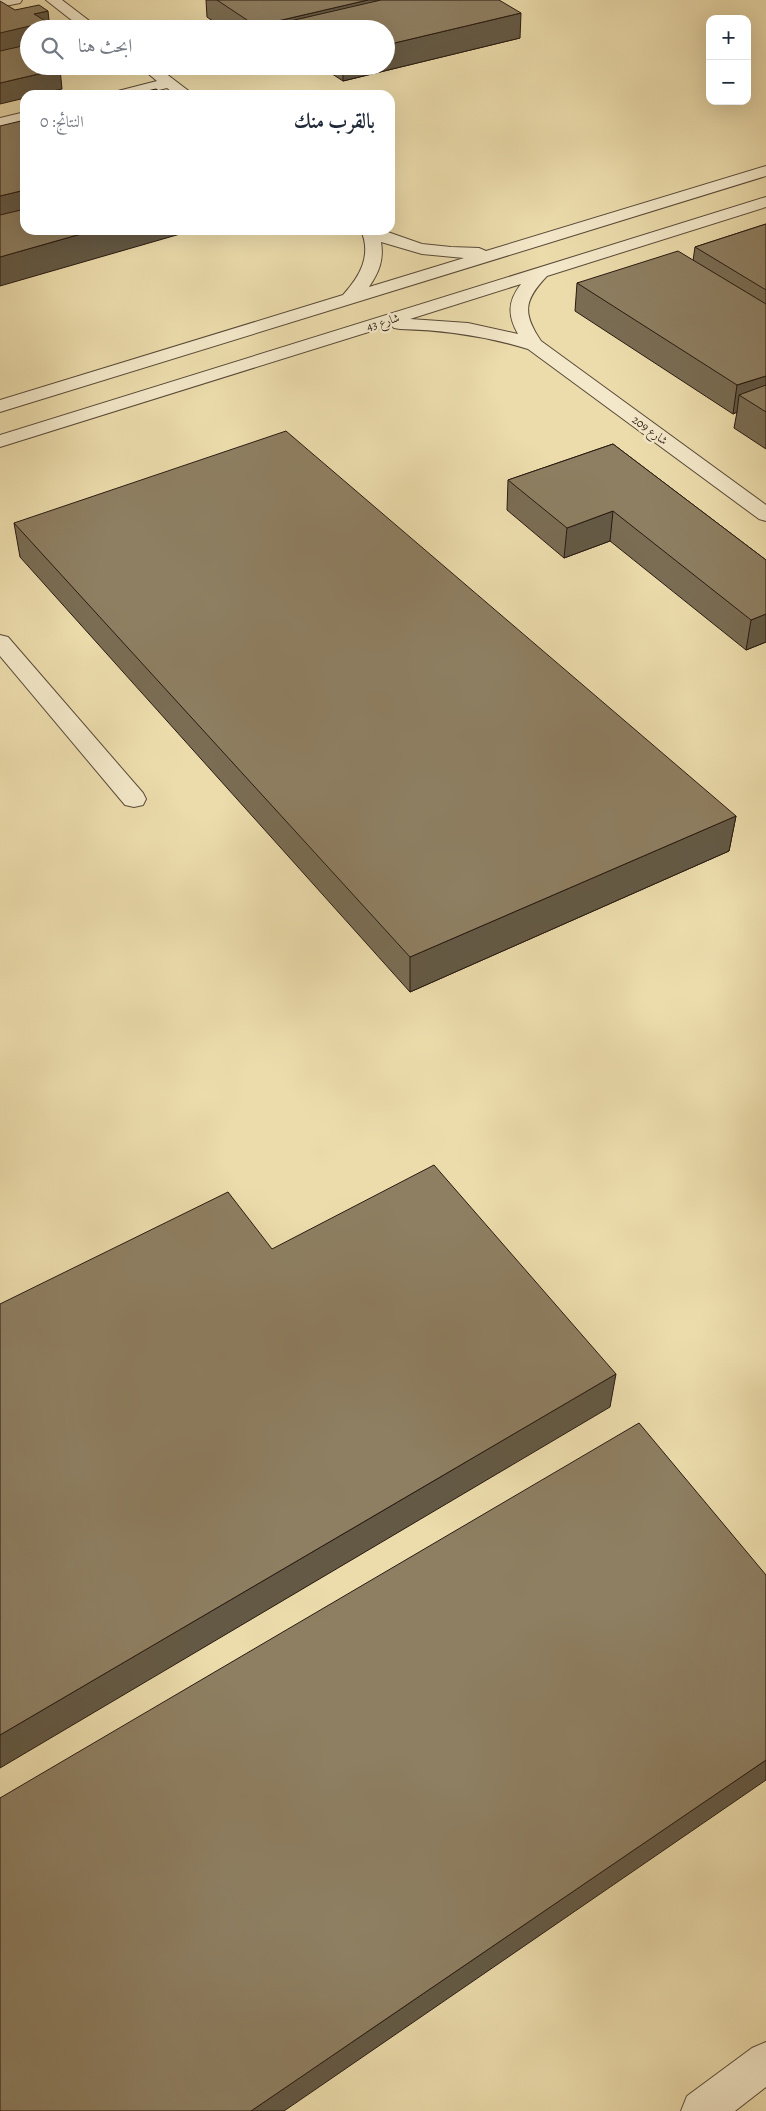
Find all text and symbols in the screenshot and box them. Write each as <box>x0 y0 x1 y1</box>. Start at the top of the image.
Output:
map controls <box>706 15 751 105</box>
button: + <box>706 15 751 60</box>
search box <box>20 20 395 75</box>
text: ابحث هنا <box>78 33 132 59</box>
icon: search <box>38 34 66 62</box>
button: − <box>706 60 751 105</box>
text: بالقرب منك <box>294 107 375 135</box>
text: النتائج: 0 <box>40 111 84 133</box>
street label: شارع 43 <box>365 309 402 337</box>
street label: شارع 209 <box>627 412 671 451</box>

